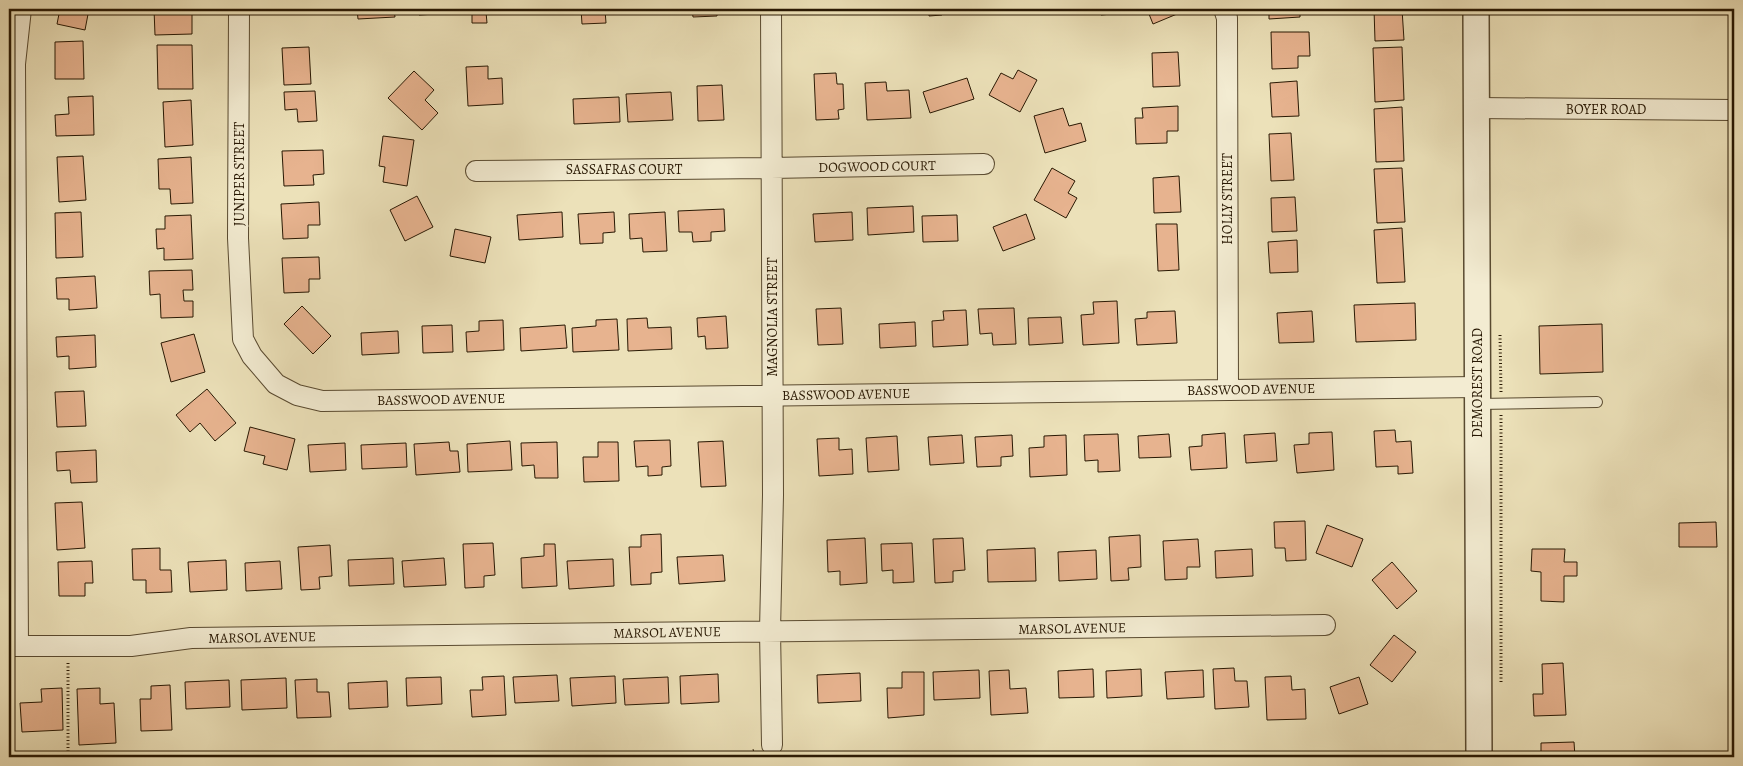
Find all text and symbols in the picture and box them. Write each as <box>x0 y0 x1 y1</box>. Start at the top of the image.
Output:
street label: BOYER ROAD <box>1566 100 1647 119</box>
street label: JUNIPER STREET <box>230 121 249 226</box>
street label: HOLLY STREET <box>1218 153 1237 245</box>
street label: DOGWOOD COURT <box>818 156 936 177</box>
street label: SASSAFRAS COURT <box>566 160 683 179</box>
street label: MAGNOLIA STREET <box>763 257 782 377</box>
street label: DEMOREST ROAD <box>1468 328 1487 438</box>
street label: BASSWOOD AVENUE <box>1187 379 1315 400</box>
street label: BASSWOOD AVENUE <box>782 384 910 405</box>
street label: BASSWOOD AVENUE <box>377 389 505 410</box>
street label: MARSOL AVENUE <box>1018 618 1126 639</box>
street label: MARSOL AVENUE <box>613 622 721 643</box>
street label: MARSOL AVENUE <box>208 627 316 648</box>

